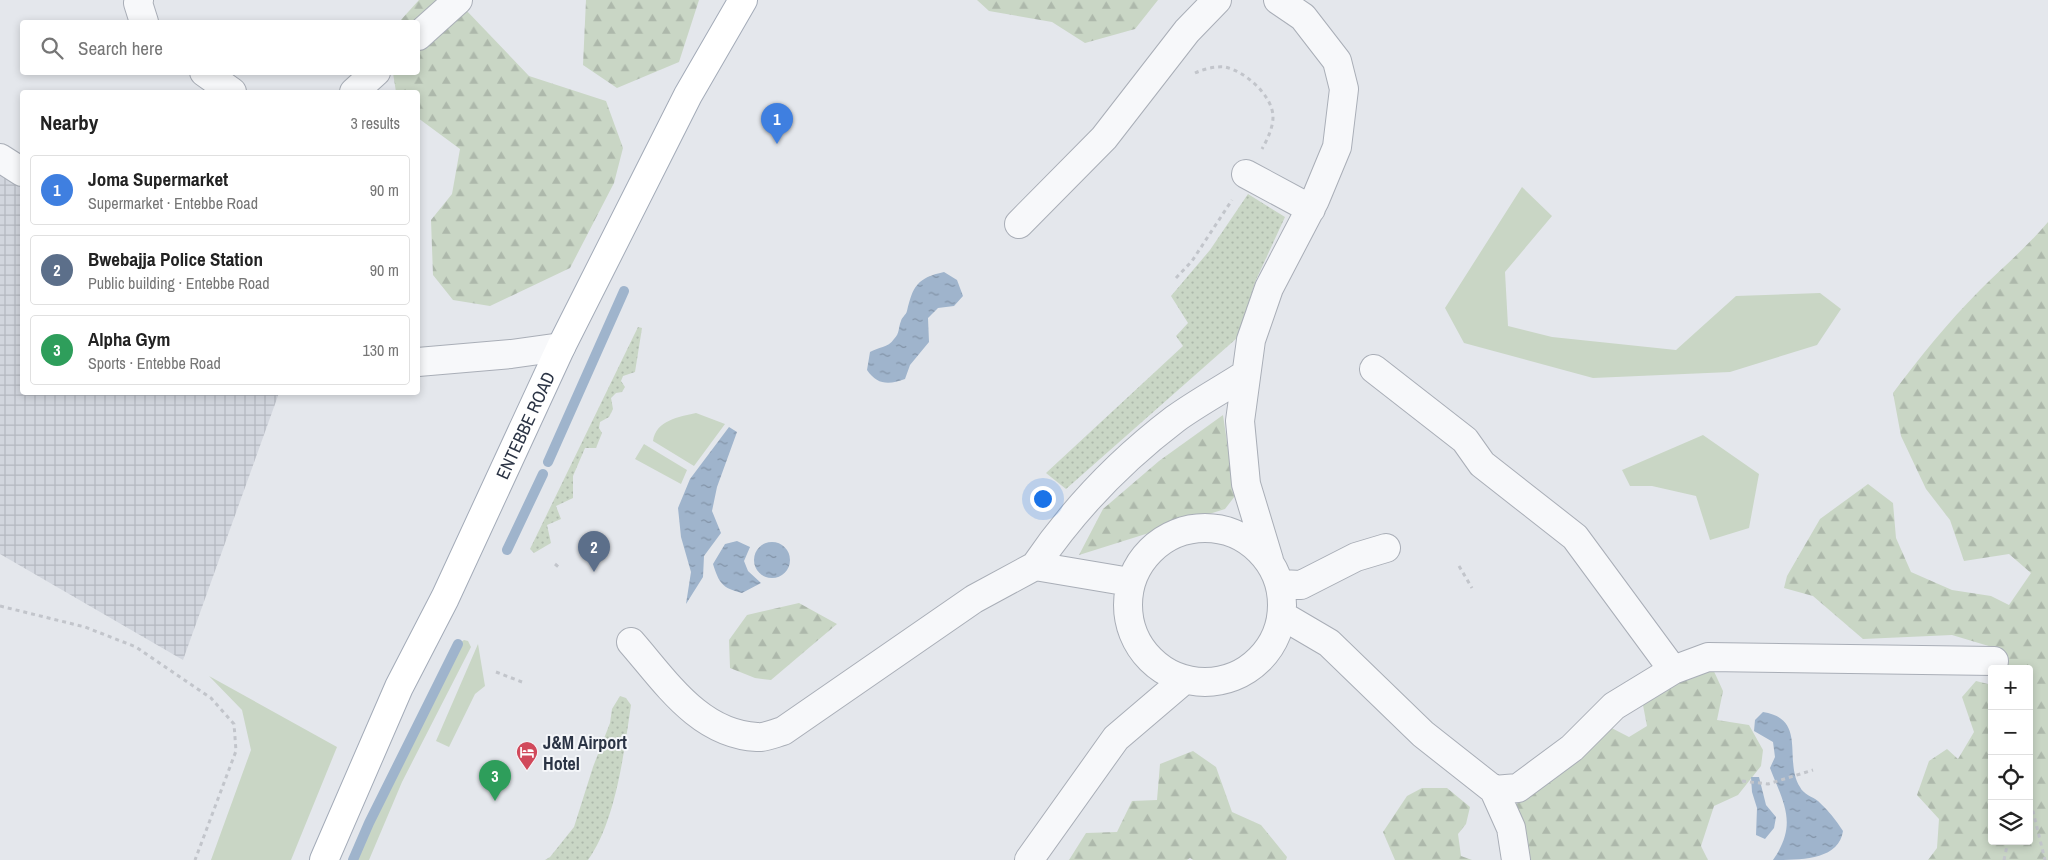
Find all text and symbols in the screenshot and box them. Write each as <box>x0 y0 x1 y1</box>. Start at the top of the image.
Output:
search box <box>20 20 420 75</box>
icon: search <box>38 34 66 62</box>
text: Search here <box>78 35 163 61</box>
pin: 1 <box>761 103 793 144</box>
text: Nearby <box>40 108 98 137</box>
text: 3 results <box>350 112 400 134</box>
text: Joma Supermarket <box>88 166 228 192</box>
text: 1 <box>53 179 61 201</box>
text: 90 m <box>370 179 399 201</box>
text: Supermarket · Entebbe Road <box>88 192 258 214</box>
text: Bwebajja Police Station <box>88 246 263 272</box>
text: 2 <box>53 259 61 281</box>
text: 90 m <box>370 259 399 281</box>
text: Public building · Entebbe Road <box>88 272 270 294</box>
text: Alpha Gym <box>88 326 170 352</box>
text: 3 <box>53 339 61 361</box>
text: 130 m <box>363 339 399 361</box>
text: Sports · Entebbe Road <box>88 352 221 374</box>
street label: ENTEBBE ROAD <box>489 368 560 483</box>
your location <box>1030 486 1056 512</box>
pin: 2 <box>578 531 610 572</box>
map controls <box>1988 665 2033 845</box>
button: + <box>1988 665 2033 710</box>
button: − <box>1988 710 2033 755</box>
place label: J&M Airport Hotel <box>543 730 627 776</box>
hotel icon: J&M Airport Hotel <box>515 740 539 771</box>
button: locate <box>1988 755 2033 800</box>
pin: 3 <box>479 760 511 801</box>
button: layers <box>1988 800 2033 845</box>

